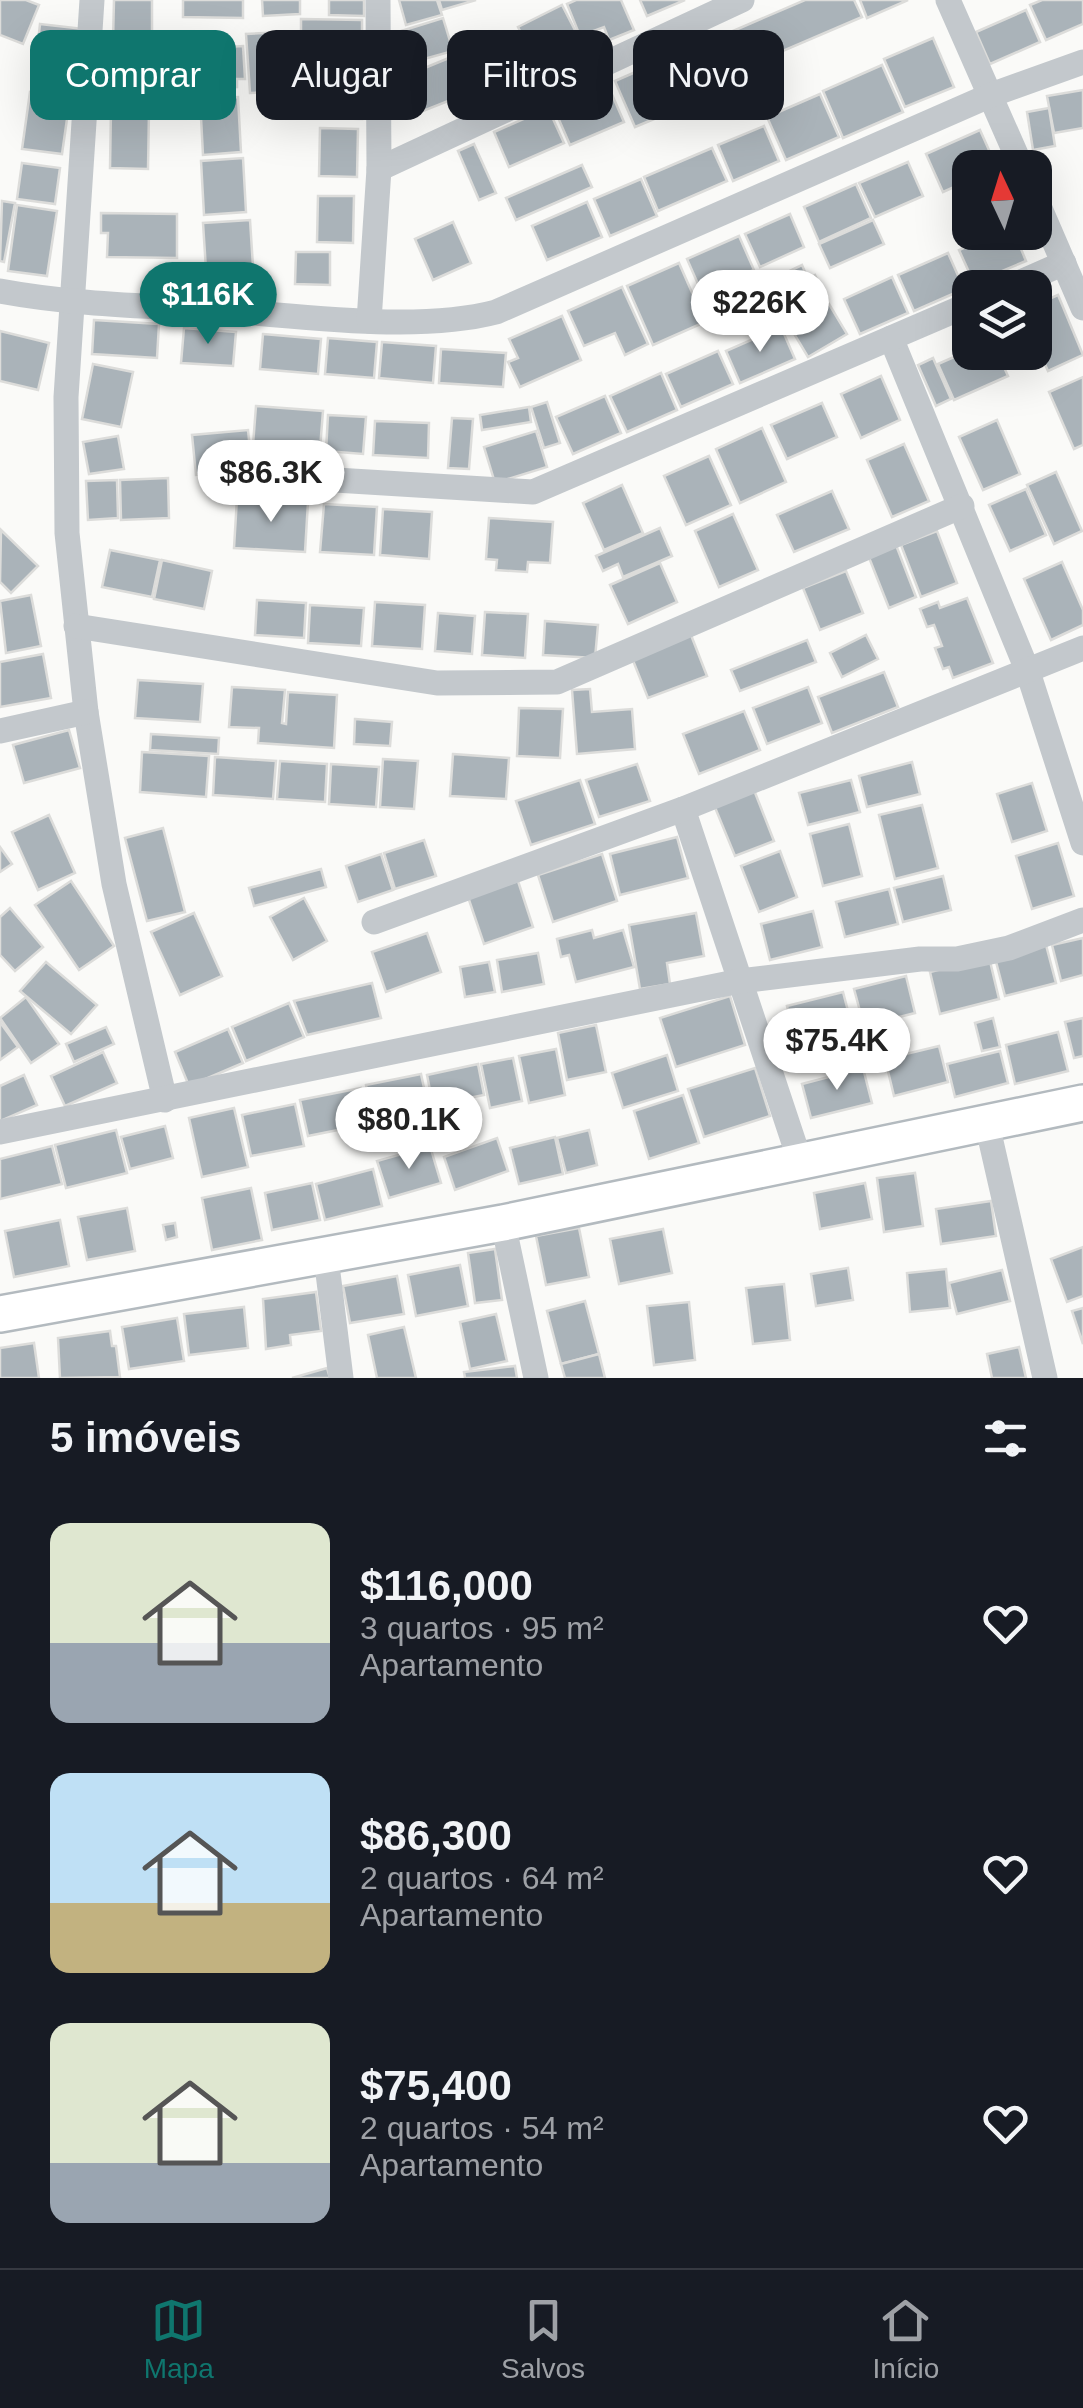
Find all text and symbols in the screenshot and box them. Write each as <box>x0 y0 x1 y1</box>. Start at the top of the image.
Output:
chip: Comprar <box>30 30 236 120</box>
chip: Alugar <box>256 30 427 120</box>
chip: Filtros <box>447 30 613 120</box>
chip: Novo <box>633 30 784 120</box>
north arrow <box>952 150 1052 250</box>
map controls <box>952 150 1052 370</box>
pin: $116K <box>138 262 278 347</box>
pin: $226K <box>690 270 830 355</box>
button: layers <box>952 270 1052 370</box>
text: $116K <box>162 276 254 312</box>
text: $226K <box>713 284 807 320</box>
pin: $86.3K <box>190 440 352 525</box>
text: $86.3K <box>219 454 323 490</box>
pin: $75.4K <box>756 1008 918 1093</box>
text: $75.4K <box>785 1022 889 1058</box>
pin: $80.1K <box>328 1087 490 1172</box>
text: $80.1K <box>357 1101 461 1137</box>
icon: filters <box>978 1411 1033 1466</box>
text: 5 imóveis <box>50 1414 241 1461</box>
text: $116,000 <box>360 1562 533 1609</box>
icon: home <box>130 1563 250 1683</box>
icon: heart <box>978 1596 1033 1651</box>
text: 3 quartos · 95 m² <box>360 1610 604 1646</box>
text: Apartamento <box>360 1647 543 1683</box>
text: $86,300 <box>360 1812 512 1859</box>
icon: home <box>130 1813 250 1933</box>
icon: heart <box>978 1846 1033 1901</box>
text: 2 quartos · 64 m² <box>360 1860 604 1896</box>
text: Apartamento <box>360 1897 543 1933</box>
text: $75,400 <box>360 2062 512 2109</box>
icon: home <box>130 2063 250 2183</box>
icon: heart <box>978 2096 1033 2151</box>
text: 2 quartos · 54 m² <box>360 2110 604 2146</box>
text: Apartamento <box>360 2147 543 2183</box>
tab: Mapa <box>144 2293 214 2385</box>
tab: Salvos <box>501 2293 585 2385</box>
tab: Início <box>872 2293 939 2385</box>

